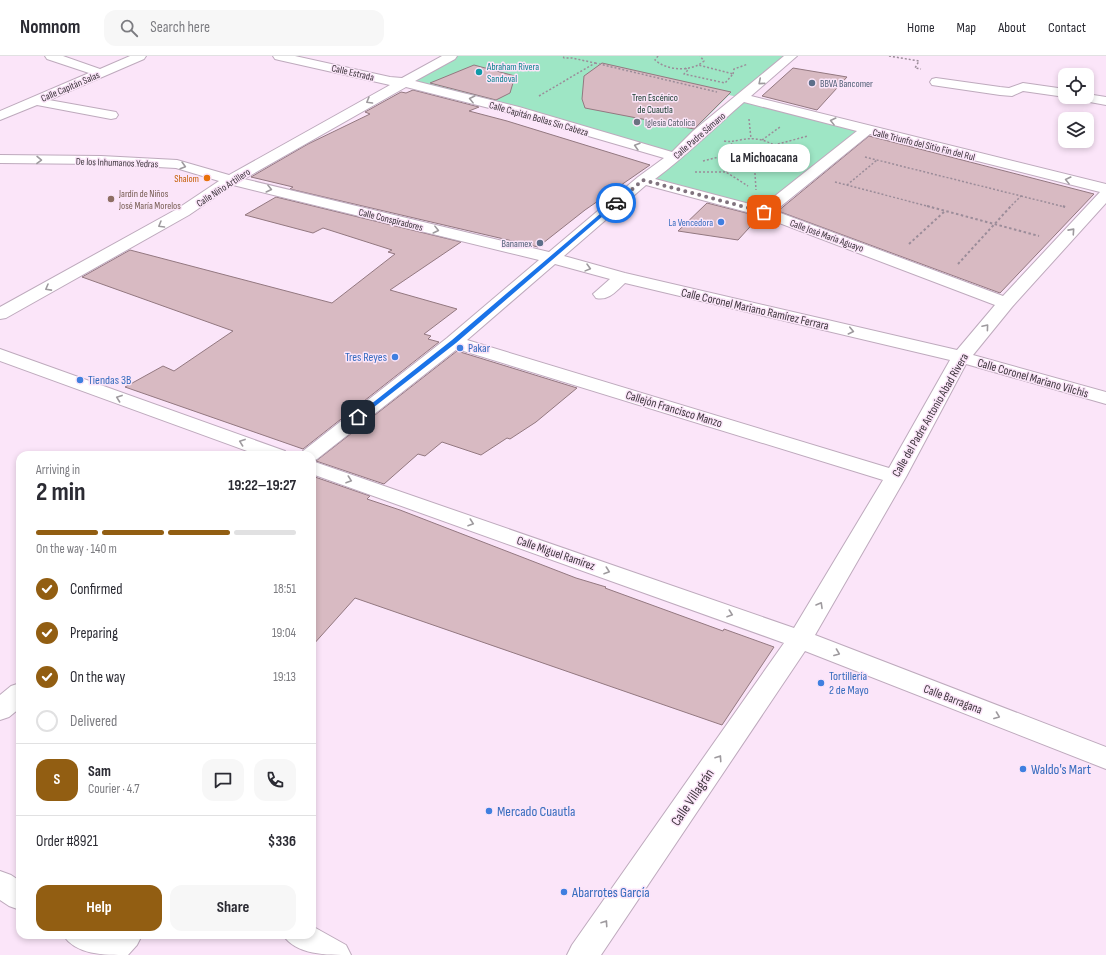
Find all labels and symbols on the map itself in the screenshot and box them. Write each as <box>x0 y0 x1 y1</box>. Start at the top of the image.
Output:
place label: Abraham Rivera Sandoval <box>486 61 539 85</box>
street label: Calle Estrada <box>330 62 375 84</box>
marker: Abraham Rivera Sandoval <box>474 67 484 77</box>
street label: Calle Capitán Salas <box>39 69 102 105</box>
one-way arrow <box>758 77 766 84</box>
marker: BBVA Bancomer <box>807 78 817 88</box>
place label: BBVA Bancomer <box>820 78 873 90</box>
park label: Tren Escénico de Cuautla <box>632 92 678 116</box>
one-way arrow <box>469 96 475 104</box>
one-way arrow <box>366 97 373 104</box>
street label: Calle Capitán Bollas Sin Cabeza <box>488 99 590 139</box>
street label: Calle Padre Sámano <box>671 110 728 162</box>
marker: Iglesia Catolica <box>632 117 642 127</box>
place label: Iglesia Catolica <box>645 117 695 129</box>
one-way arrow <box>830 118 837 126</box>
street label: Calle Triunfo del Sitio Fin del Rul <box>871 126 976 164</box>
one-way arrow <box>634 142 641 151</box>
callout: La Michoacana <box>718 144 810 172</box>
one-way arrow <box>36 156 42 164</box>
street label: De los Inhumanos Yedras <box>76 156 159 170</box>
one-way arrow <box>179 161 186 170</box>
street label: Calle Niño Artillero <box>194 166 253 210</box>
place label: Shalom <box>174 173 199 185</box>
marker: Shalom <box>202 173 212 183</box>
one-way arrow <box>1065 176 1072 185</box>
courier <box>596 183 636 223</box>
one-way arrow <box>266 185 272 193</box>
place label: Jardín de Niños José María Morelos <box>118 188 181 212</box>
marker: Jardín de Niños José María Morelos <box>106 194 116 204</box>
pin <box>747 195 781 229</box>
street label: Calle Conspiradores <box>357 206 425 234</box>
place label: La Vencedora <box>669 217 713 229</box>
marker: La Vencedora <box>716 217 726 227</box>
street label: Calle José María Aguayo <box>788 217 865 255</box>
one-way arrow <box>158 220 165 227</box>
one-way arrow <box>433 225 439 233</box>
one-way arrow <box>1068 228 1075 236</box>
place label: Banamex <box>501 238 532 250</box>
marker: Banamex <box>535 238 545 248</box>
one-way arrow <box>585 263 592 272</box>
one-way arrow <box>44 283 52 291</box>
street label: Calle Coronel Mariano Ramírez Ferrara <box>680 285 831 334</box>
one-way arrow <box>981 325 988 332</box>
one-way arrow <box>848 327 854 335</box>
place label: Pakar <box>468 341 491 356</box>
marker: Pakar <box>455 343 465 353</box>
place label: Tres Reyes <box>345 350 387 365</box>
street label: Calle del Padre Antonio Abad Rivera <box>889 351 972 480</box>
marker: Tres Reyes <box>390 352 400 362</box>
street label: Calle Coronel Mariano Vilchis <box>976 355 1090 402</box>
place label: Tiendas 3B <box>88 373 131 388</box>
marker: Tiendas 3B <box>75 375 85 385</box>
street label: Callejón Francisco Manzo <box>624 388 724 431</box>
one-way arrow <box>116 394 123 402</box>
pin <box>341 400 375 434</box>
one-way arrow <box>238 438 245 446</box>
one-way arrow <box>345 475 352 484</box>
one-way arrow <box>468 519 475 527</box>
street label: Calle Miguel Ramírez <box>515 533 598 574</box>
one-way arrow <box>604 566 611 575</box>
one-way arrow <box>815 602 822 609</box>
one-way arrow <box>726 610 733 618</box>
one-way arrow <box>833 649 840 657</box>
place label: Tortillería 2 de Mayo <box>829 669 869 698</box>
marker: Tortillería 2 de Mayo <box>816 678 826 688</box>
street label: Calle Barragana <box>921 681 985 718</box>
one-way arrow <box>993 711 1000 719</box>
one-way arrow <box>714 755 722 762</box>
place label: Waldo's Mart <box>1031 761 1091 778</box>
marker: Waldo's Mart <box>1018 764 1028 774</box>
street label: Calle Villagrán <box>667 765 718 829</box>
place label: Mercado Cuautla <box>497 803 576 820</box>
marker: Mercado Cuautla <box>484 806 494 816</box>
place label: Abarrotes García <box>571 884 650 901</box>
marker: Abarrotes García <box>559 887 569 897</box>
one-way arrow <box>600 920 608 927</box>

